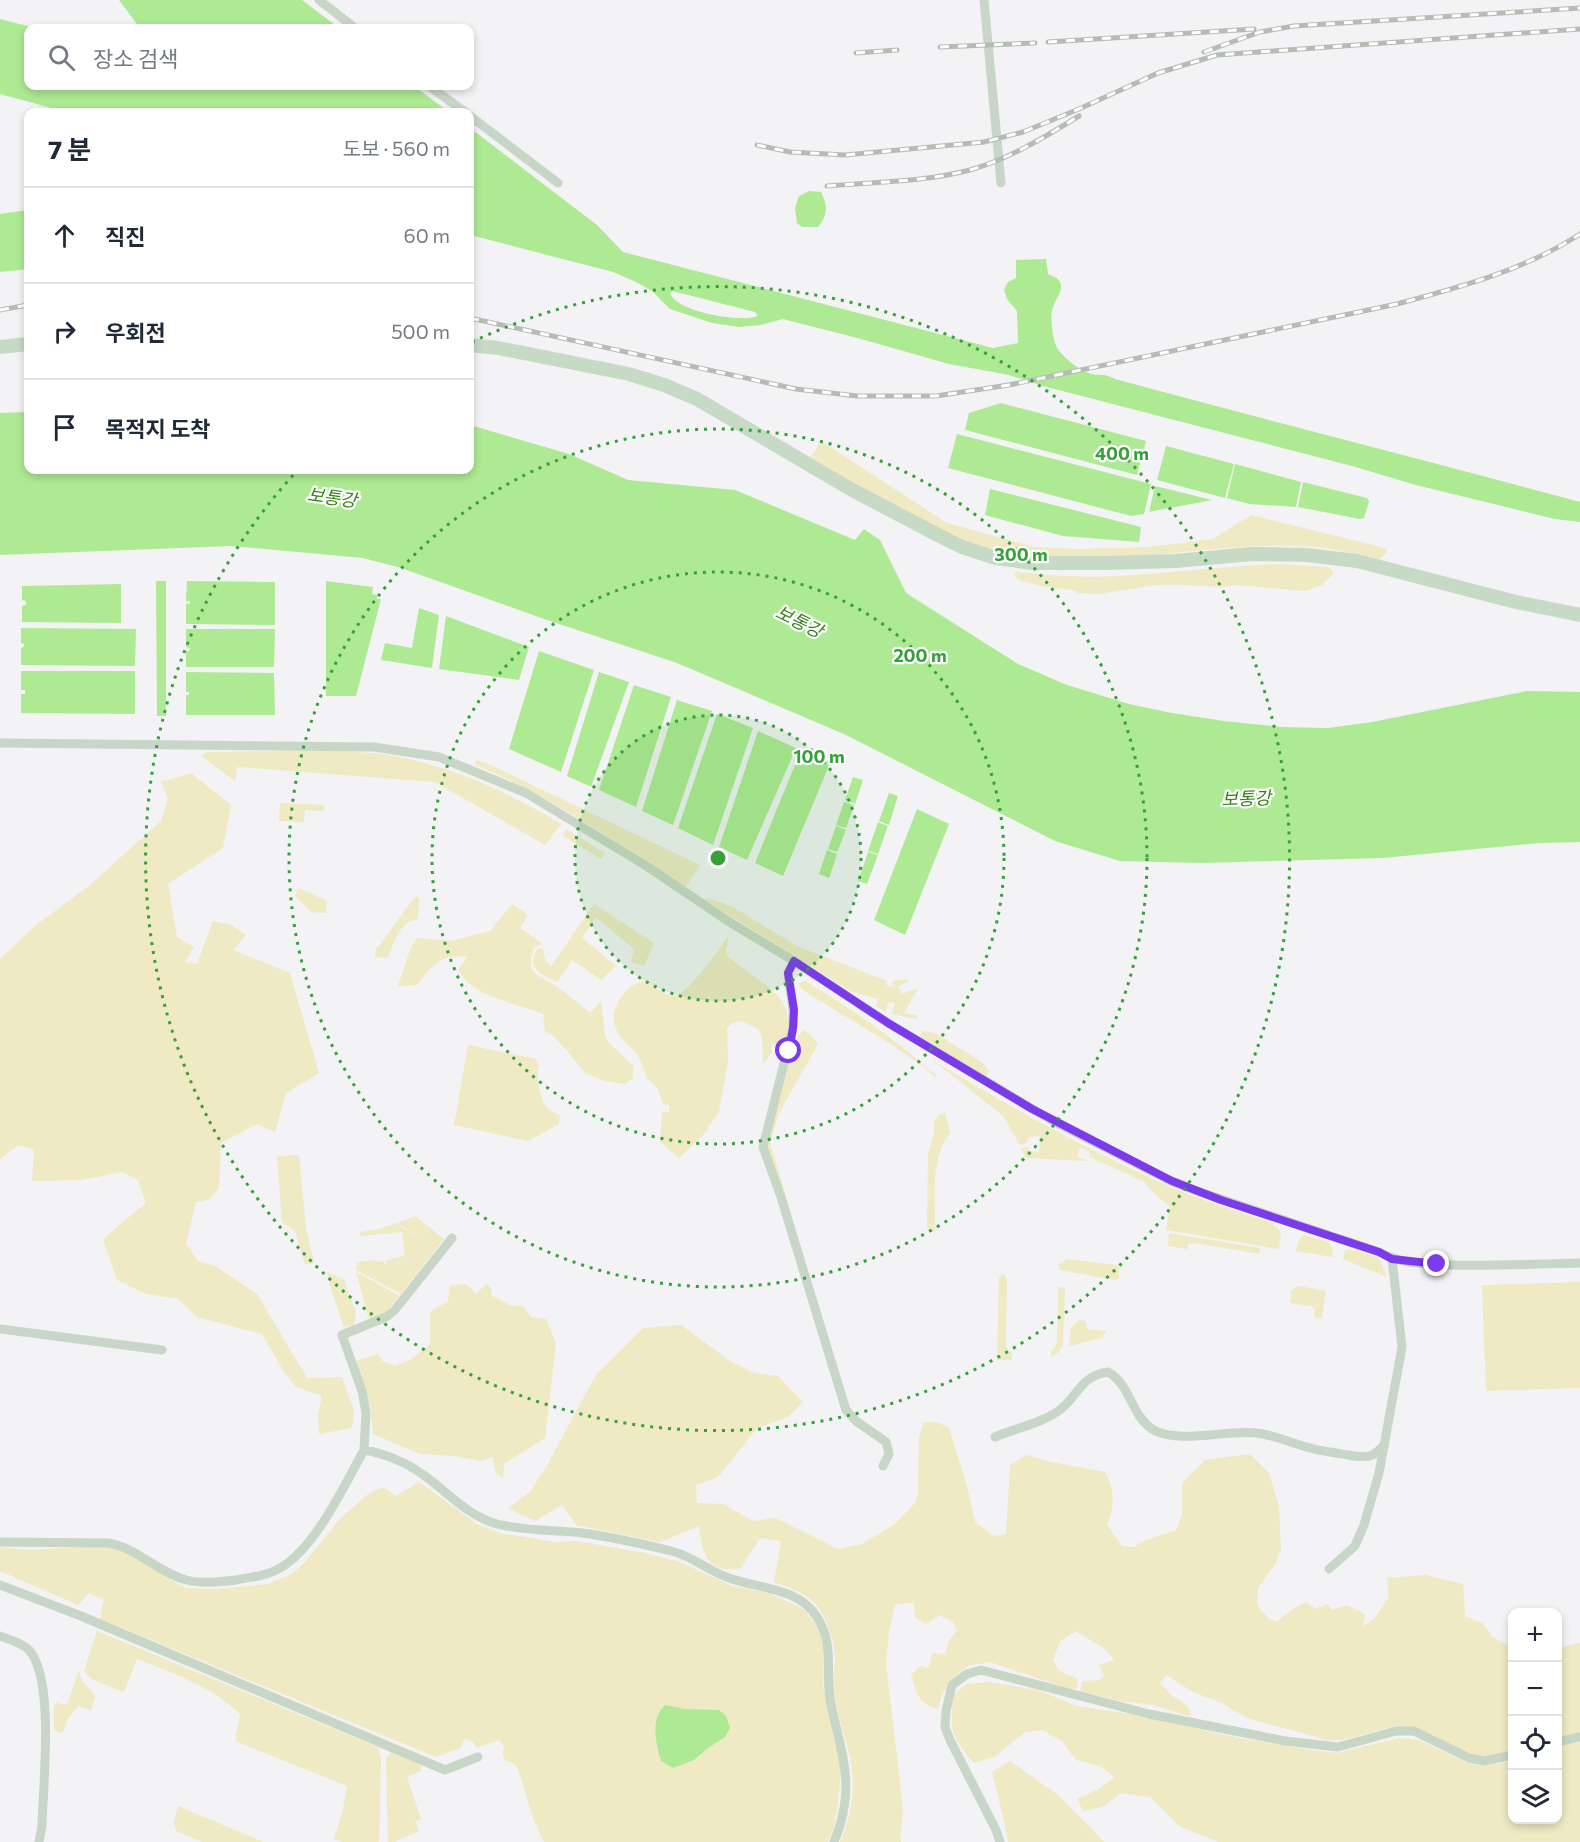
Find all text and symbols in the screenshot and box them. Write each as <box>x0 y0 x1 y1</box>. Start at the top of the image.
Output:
search box <box>24 24 474 90</box>
icon: search <box>45 41 78 74</box>
text: 장소 검색 <box>93 45 178 72</box>
text: 7 분 <box>48 133 91 164</box>
text: 도보 · 560 m <box>343 136 450 160</box>
icon: ahead <box>48 219 81 252</box>
text: 직진 <box>105 223 145 250</box>
text: 60 m <box>404 223 450 247</box>
icon: right <box>48 315 81 348</box>
text: 우회전 <box>105 319 166 346</box>
text: 500 m <box>391 319 450 343</box>
icon: arrive <box>48 411 81 444</box>
text: 목적지 도착 <box>105 415 210 442</box>
text: 400 m <box>1095 442 1149 464</box>
water label: 보통강 <box>306 483 361 512</box>
text: 300 m <box>994 543 1048 565</box>
water label: 보통강 <box>772 600 829 643</box>
text: 200 m <box>893 644 947 666</box>
text: 100 m <box>793 745 845 767</box>
water label: 보통강 <box>1221 786 1274 810</box>
centre of rings <box>708 848 728 868</box>
route start <box>775 1037 801 1063</box>
route end <box>1423 1250 1449 1276</box>
map controls <box>1508 1608 1562 1824</box>
button: + <box>1508 1608 1562 1662</box>
button: − <box>1508 1662 1562 1716</box>
button: locate <box>1508 1716 1562 1770</box>
button: layers <box>1508 1770 1562 1824</box>

